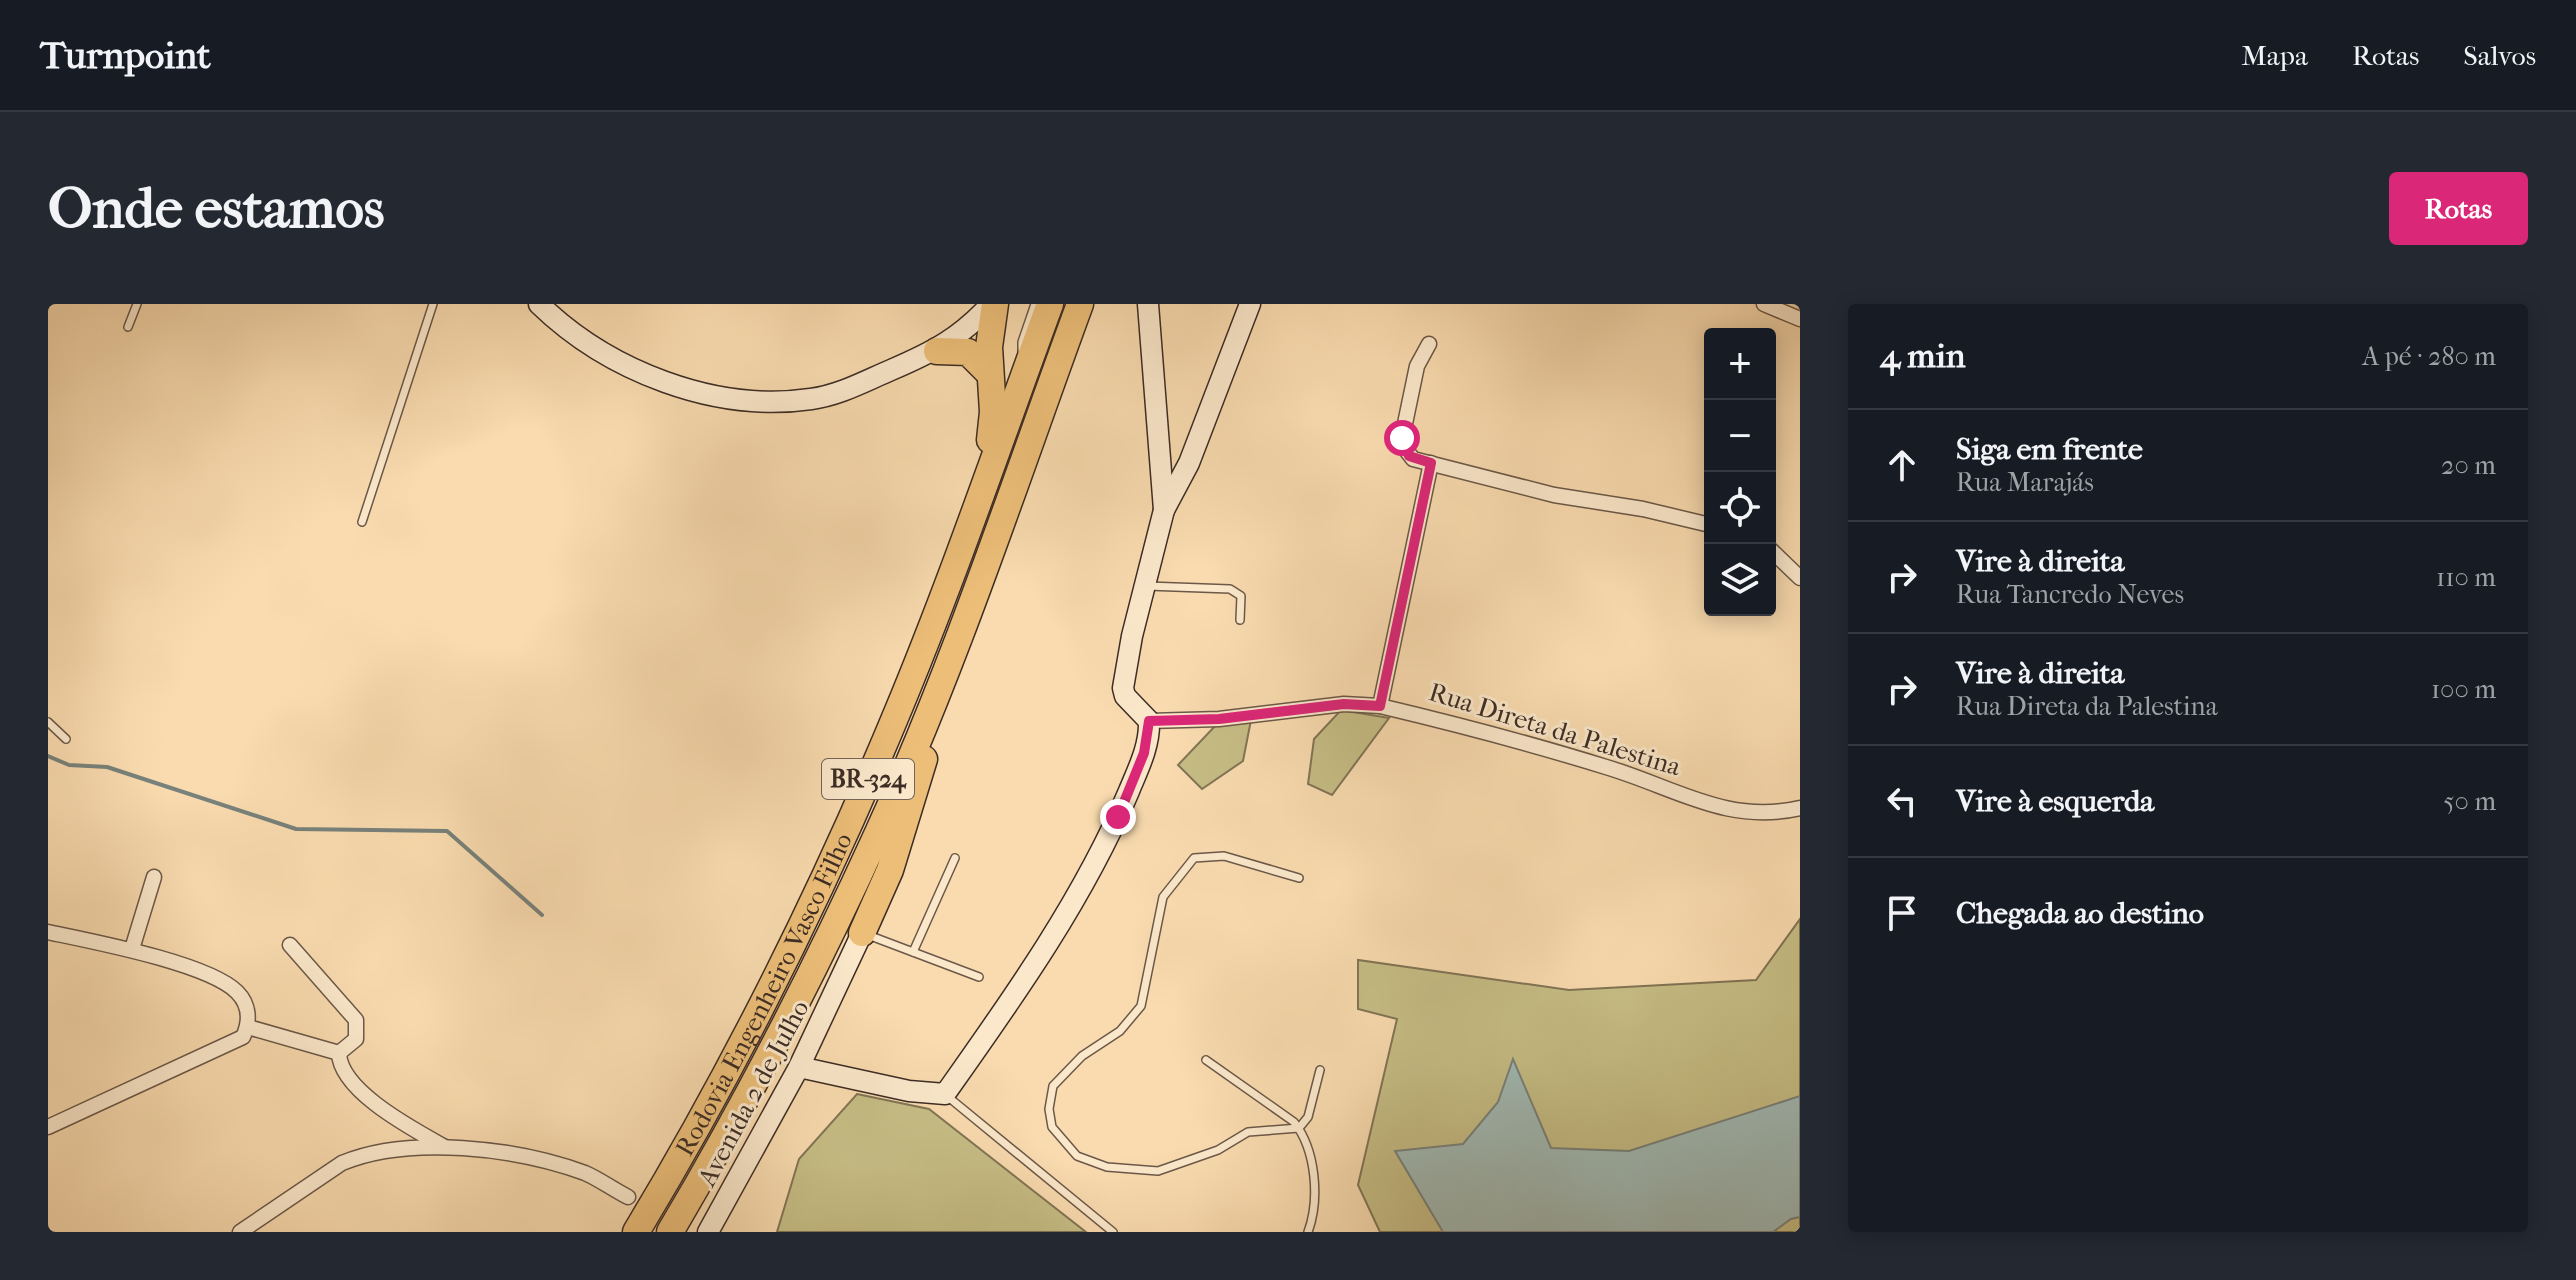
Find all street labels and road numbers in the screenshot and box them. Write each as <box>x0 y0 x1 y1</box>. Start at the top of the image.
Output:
street label: Rua Direta da Palestina <box>1425 676 1685 783</box>
road number: BR-324 <box>822 759 914 799</box>
street label: Rodovia Engenheiro Vasco Filho <box>669 828 859 1161</box>
street label: Avenida 2 de Julho <box>691 995 816 1193</box>

